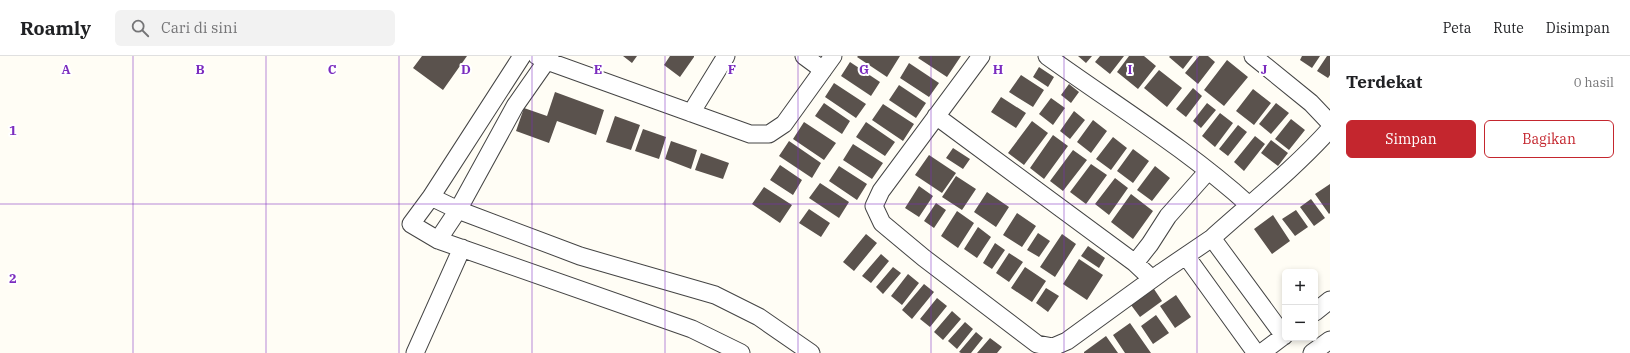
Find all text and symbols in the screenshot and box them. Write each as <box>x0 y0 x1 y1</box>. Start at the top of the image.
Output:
search box <box>115 10 395 46</box>
text: Roamly <box>20 16 91 40</box>
icon: search <box>129 17 151 39</box>
text: Cari di sini <box>161 18 237 37</box>
text: Peta <box>1443 19 1471 37</box>
text: Rute <box>1493 19 1524 37</box>
text: Disimpan <box>1546 19 1610 37</box>
text: A <box>61 61 71 78</box>
text: B <box>195 61 205 78</box>
text: C <box>328 61 337 78</box>
text: D <box>461 61 471 78</box>
text: E <box>594 61 602 78</box>
text: F <box>728 61 736 78</box>
text: G <box>859 61 869 78</box>
text: H <box>993 61 1004 78</box>
text: I <box>1128 61 1133 78</box>
text: J <box>1261 61 1268 78</box>
text: Terdekat <box>1346 71 1422 93</box>
text: 0 hasil <box>1574 74 1614 91</box>
button: Simpan <box>1346 120 1476 158</box>
button: Bagikan <box>1484 120 1614 158</box>
text: 1 <box>9 122 17 139</box>
map controls <box>1282 269 1318 341</box>
button: + <box>1282 269 1318 305</box>
text: 2 <box>9 270 17 287</box>
button: − <box>1282 305 1318 341</box>

